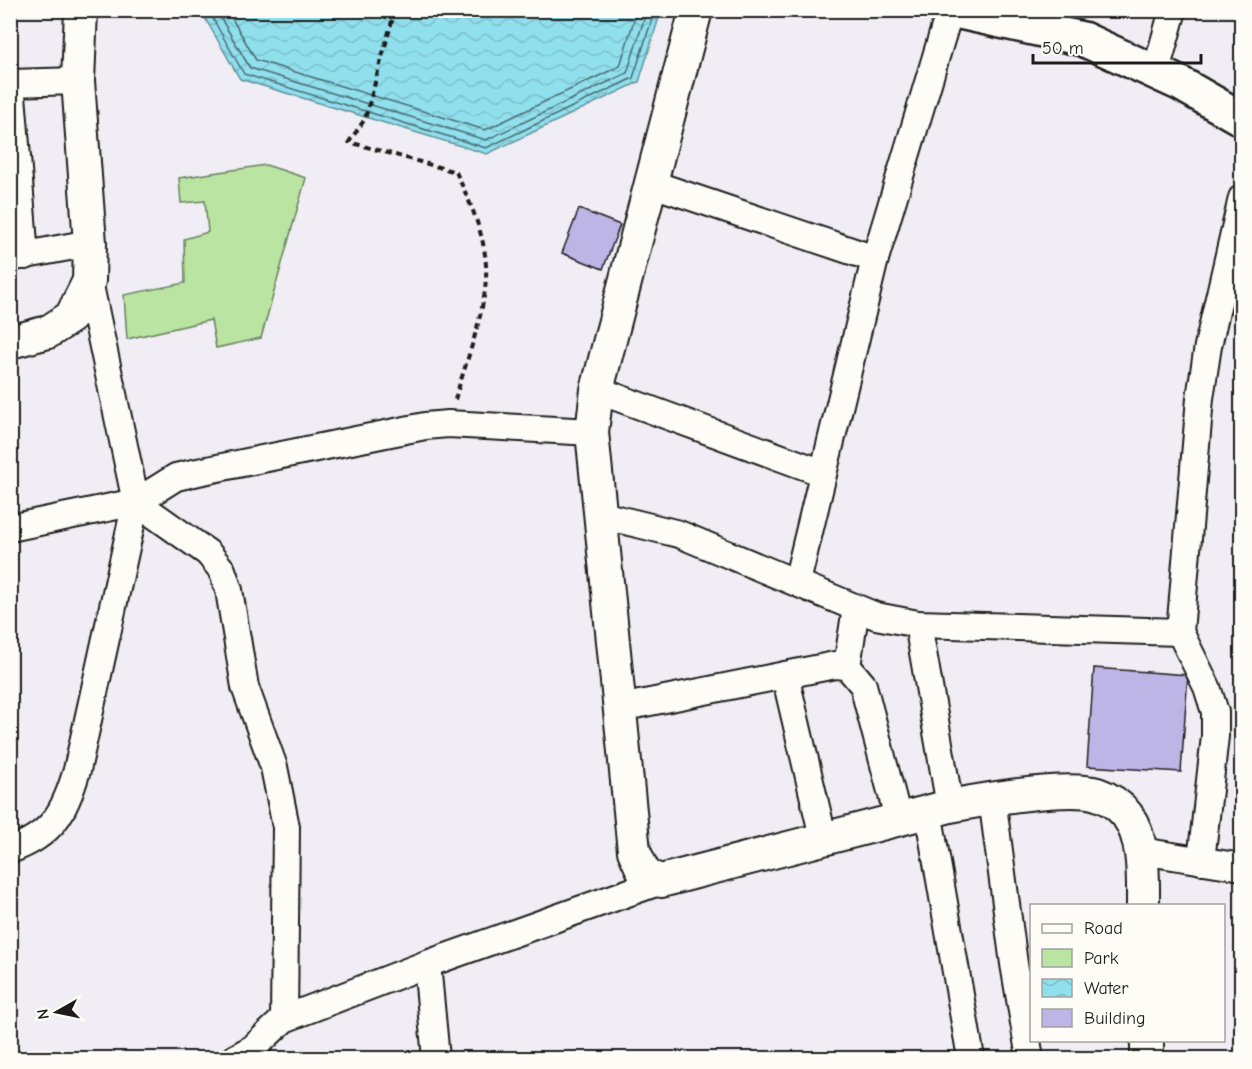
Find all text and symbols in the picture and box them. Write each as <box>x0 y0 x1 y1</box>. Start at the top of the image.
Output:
scale bar <box>1033 27 1201 65</box>
text: 50 m <box>1042 38 1084 59</box>
legend <box>1030 904 1225 1042</box>
text: Road <box>1084 918 1123 939</box>
text: Park <box>1084 948 1119 969</box>
text: Water <box>1084 978 1129 999</box>
north arrow <box>27 982 87 1042</box>
text: N <box>33 1008 53 1021</box>
text: Building <box>1084 1008 1146 1029</box>

